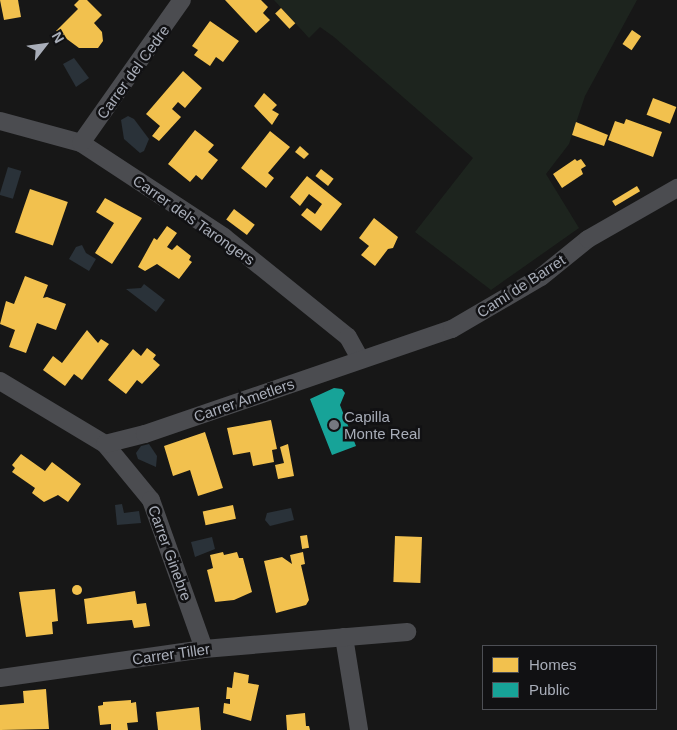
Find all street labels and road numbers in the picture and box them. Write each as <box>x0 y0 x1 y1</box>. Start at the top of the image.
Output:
street label: Carrer del Cedre <box>93 22 173 122</box>
street label: Carrer dels Tarongers <box>129 171 259 269</box>
street label: Camí de Barret <box>473 251 569 321</box>
street label: Carrer Ametlers <box>191 374 297 426</box>
street label: Carrer Ginebre <box>144 503 196 603</box>
street label: Carrer Tiller <box>131 640 211 668</box>

